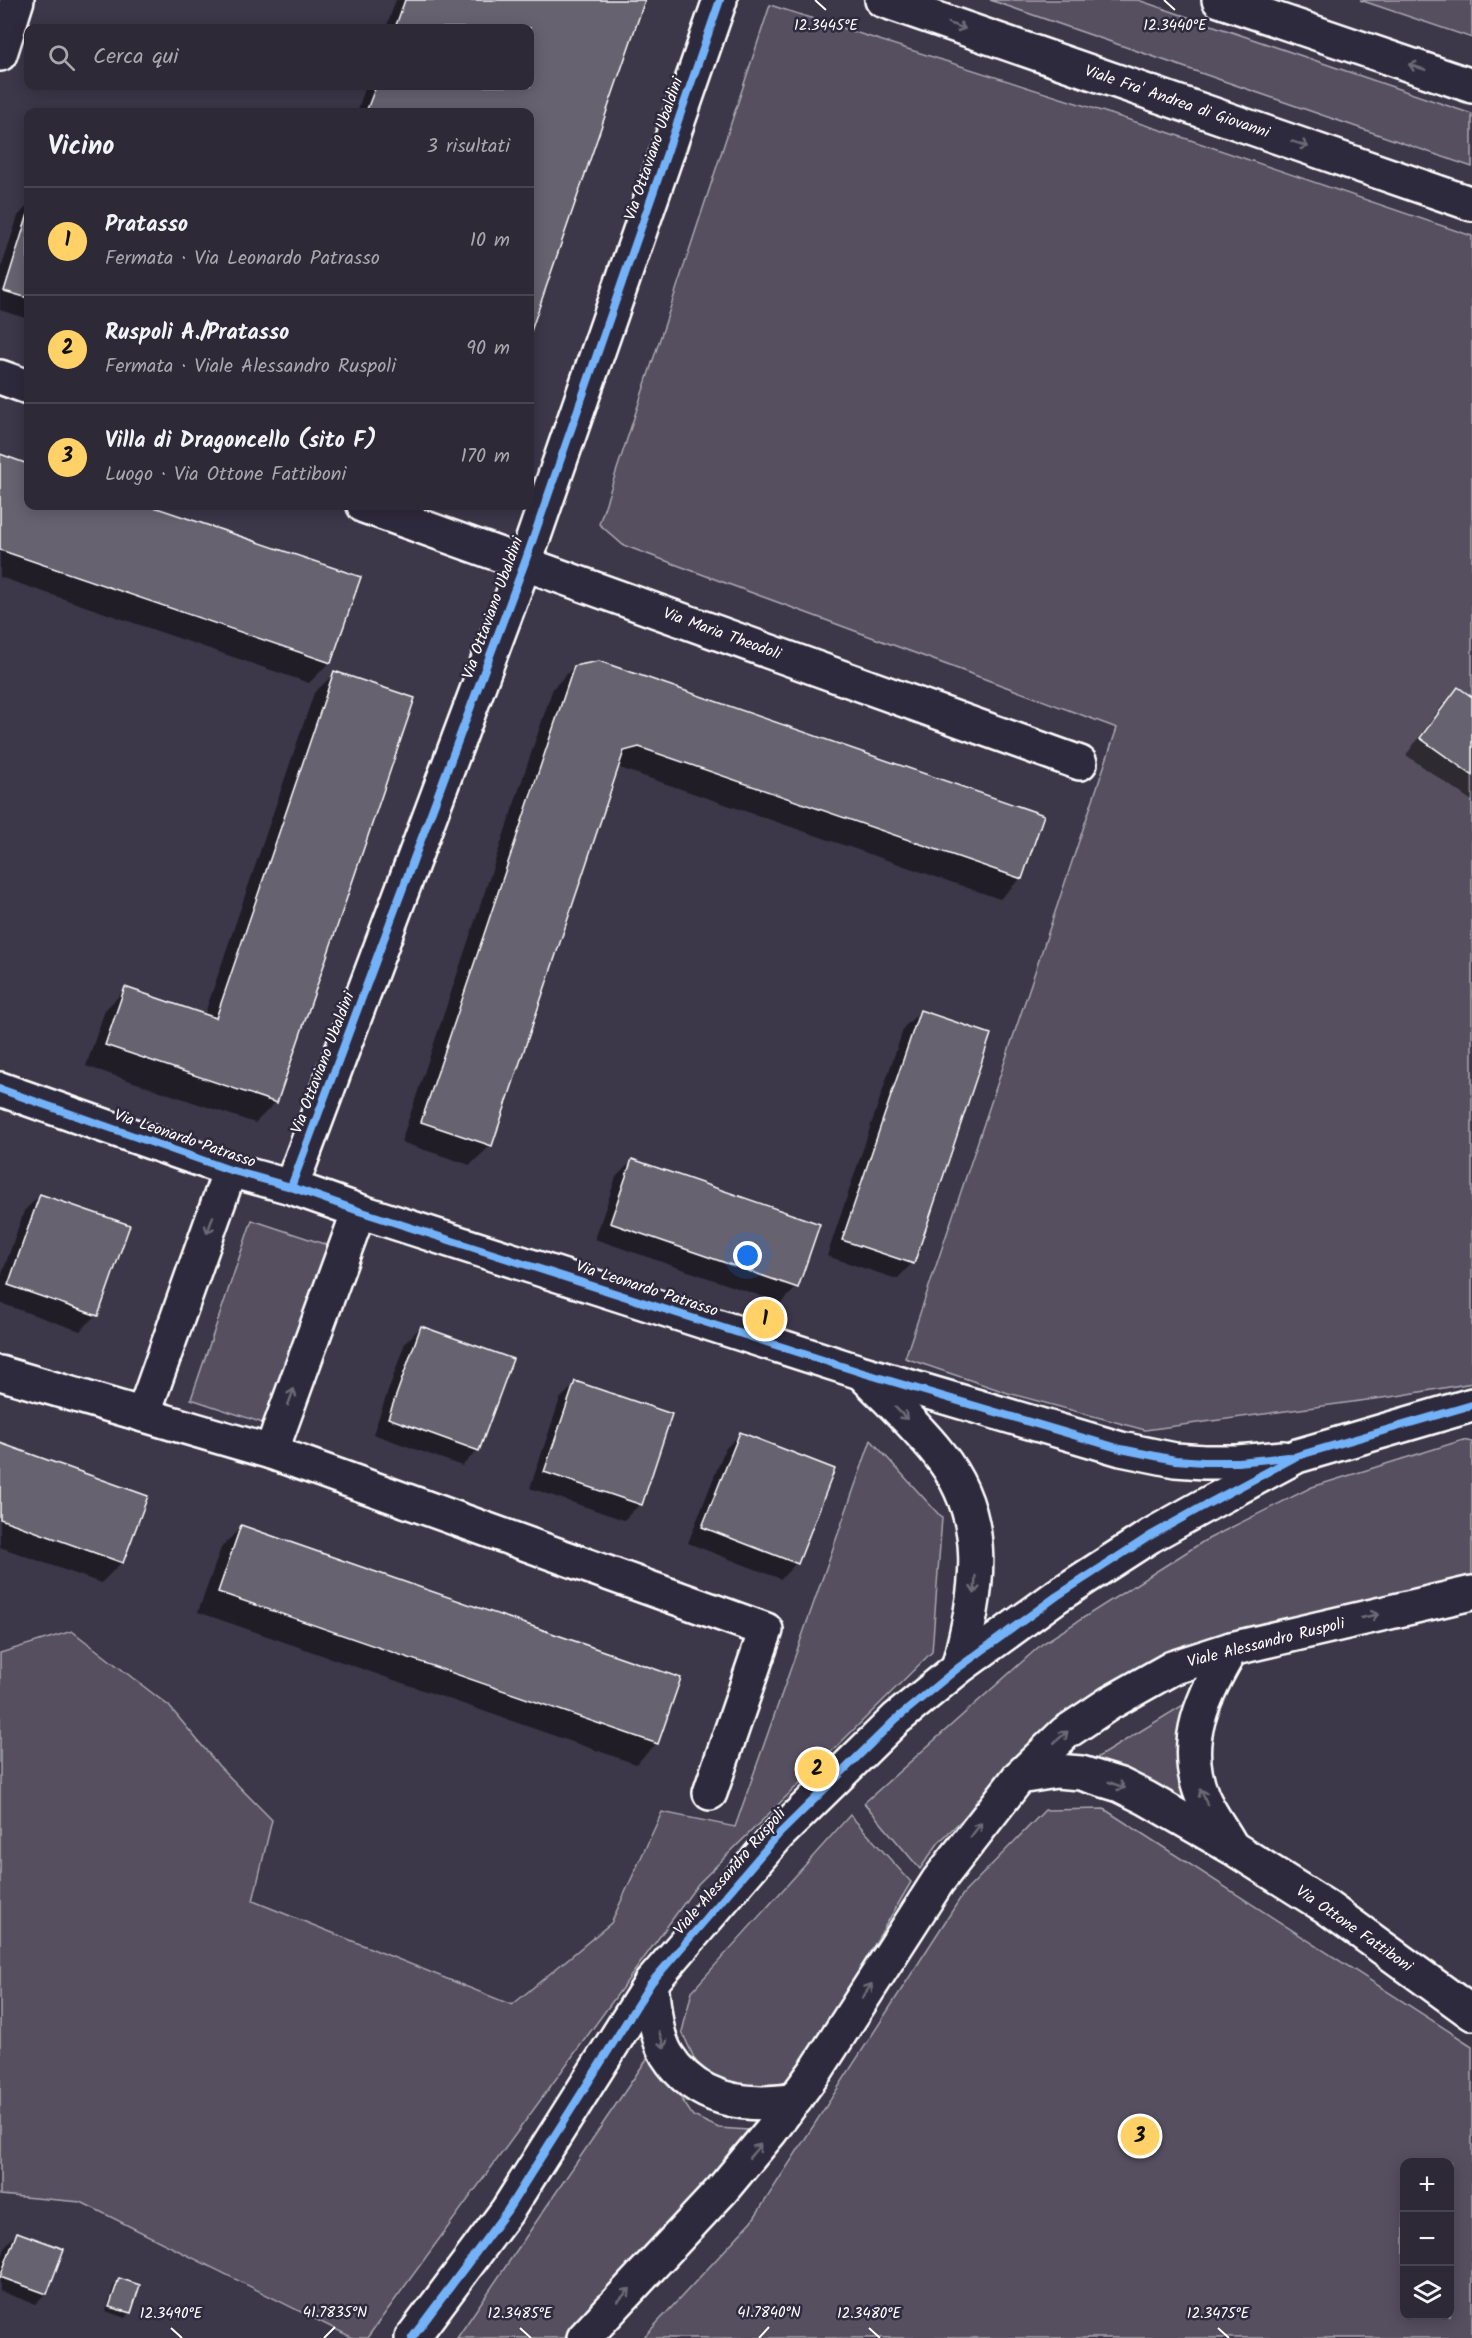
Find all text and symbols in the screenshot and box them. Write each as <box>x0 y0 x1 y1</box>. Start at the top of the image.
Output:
text: 12.3445°E <box>794 14 859 38</box>
text: 12.3440°E <box>1143 14 1208 38</box>
one-way arrow <box>947 21 966 32</box>
search box <box>24 24 534 90</box>
text: Cerca qui <box>93 40 179 75</box>
icon: search <box>45 41 78 74</box>
street label: Viale Fra' Andrea di Giovanni <box>1081 59 1274 146</box>
one-way arrow <box>1408 61 1427 72</box>
street label: Via Ottaviano Ubaldini <box>618 73 691 224</box>
text: Vicino <box>48 126 114 168</box>
text: 3 risultati <box>427 131 510 163</box>
one-way arrow <box>1290 140 1309 151</box>
text: Pratasso <box>105 208 188 243</box>
text: 1 <box>64 225 71 257</box>
text: 10 m <box>470 225 510 257</box>
text: Fermata · Via Leonardo Patrasso <box>105 243 380 275</box>
text: Ruspoli A./Pratasso <box>105 316 289 351</box>
text: 2 <box>62 333 73 365</box>
text: 90 m <box>466 333 510 365</box>
text: Fermata · Viale Alessandro Ruspoli <box>105 351 396 383</box>
text: Villa di Dragoncello (sito F) <box>105 424 377 459</box>
text: 3 <box>62 441 73 473</box>
text: 170 m <box>461 441 510 473</box>
text: Luogo · Via Ottone Fattiboni <box>105 459 346 491</box>
street label: Via Ottaviano Ubaldini <box>456 532 531 683</box>
street label: Via Maria Theodoli <box>659 601 786 667</box>
street label: Via Ottaviano Ubaldini <box>285 988 362 1137</box>
street label: Via Leonardo Patrasso <box>111 1103 259 1175</box>
one-way arrow <box>204 1215 215 1234</box>
your location <box>733 1241 762 1270</box>
street label: Via Leonardo Patrasso <box>573 1254 721 1324</box>
pin: 1 <box>746 1296 784 1342</box>
one-way arrow <box>286 1388 297 1407</box>
one-way arrow <box>894 1406 909 1421</box>
one-way arrow <box>970 1574 981 1594</box>
one-way arrow <box>1360 1610 1379 1622</box>
street label: Viale Alessandro Ruspoli <box>1185 1611 1348 1675</box>
one-way arrow <box>1053 1730 1068 1744</box>
pin: 2 <box>798 1746 836 1792</box>
one-way arrow <box>1107 1780 1126 1791</box>
one-way arrow <box>1198 1788 1209 1807</box>
street label: Viale Alessandro Ruspoli <box>668 1802 793 1941</box>
one-way arrow <box>970 1822 983 1838</box>
street label: Via Ottone Fattiboni <box>1290 1879 1419 1979</box>
one-way arrow <box>861 1983 873 2000</box>
one-way arrow <box>657 2031 668 2050</box>
pin: 3 <box>1120 2114 1160 2158</box>
one-way arrow <box>748 2144 762 2159</box>
map controls <box>1400 2158 1454 2320</box>
button: + <box>1400 2158 1454 2212</box>
button: − <box>1400 2212 1454 2266</box>
button: layers <box>1400 2266 1454 2320</box>
one-way arrow <box>617 2288 631 2303</box>
text: 41.7835°N <box>303 2301 367 2325</box>
text: 41.7840°N <box>737 2301 801 2325</box>
text: 12.3490°E <box>140 2302 203 2326</box>
text: 12.3485°E <box>488 2302 554 2326</box>
text: 12.3480°E <box>837 2302 902 2326</box>
text: 12.3475°E <box>1187 2302 1251 2326</box>

